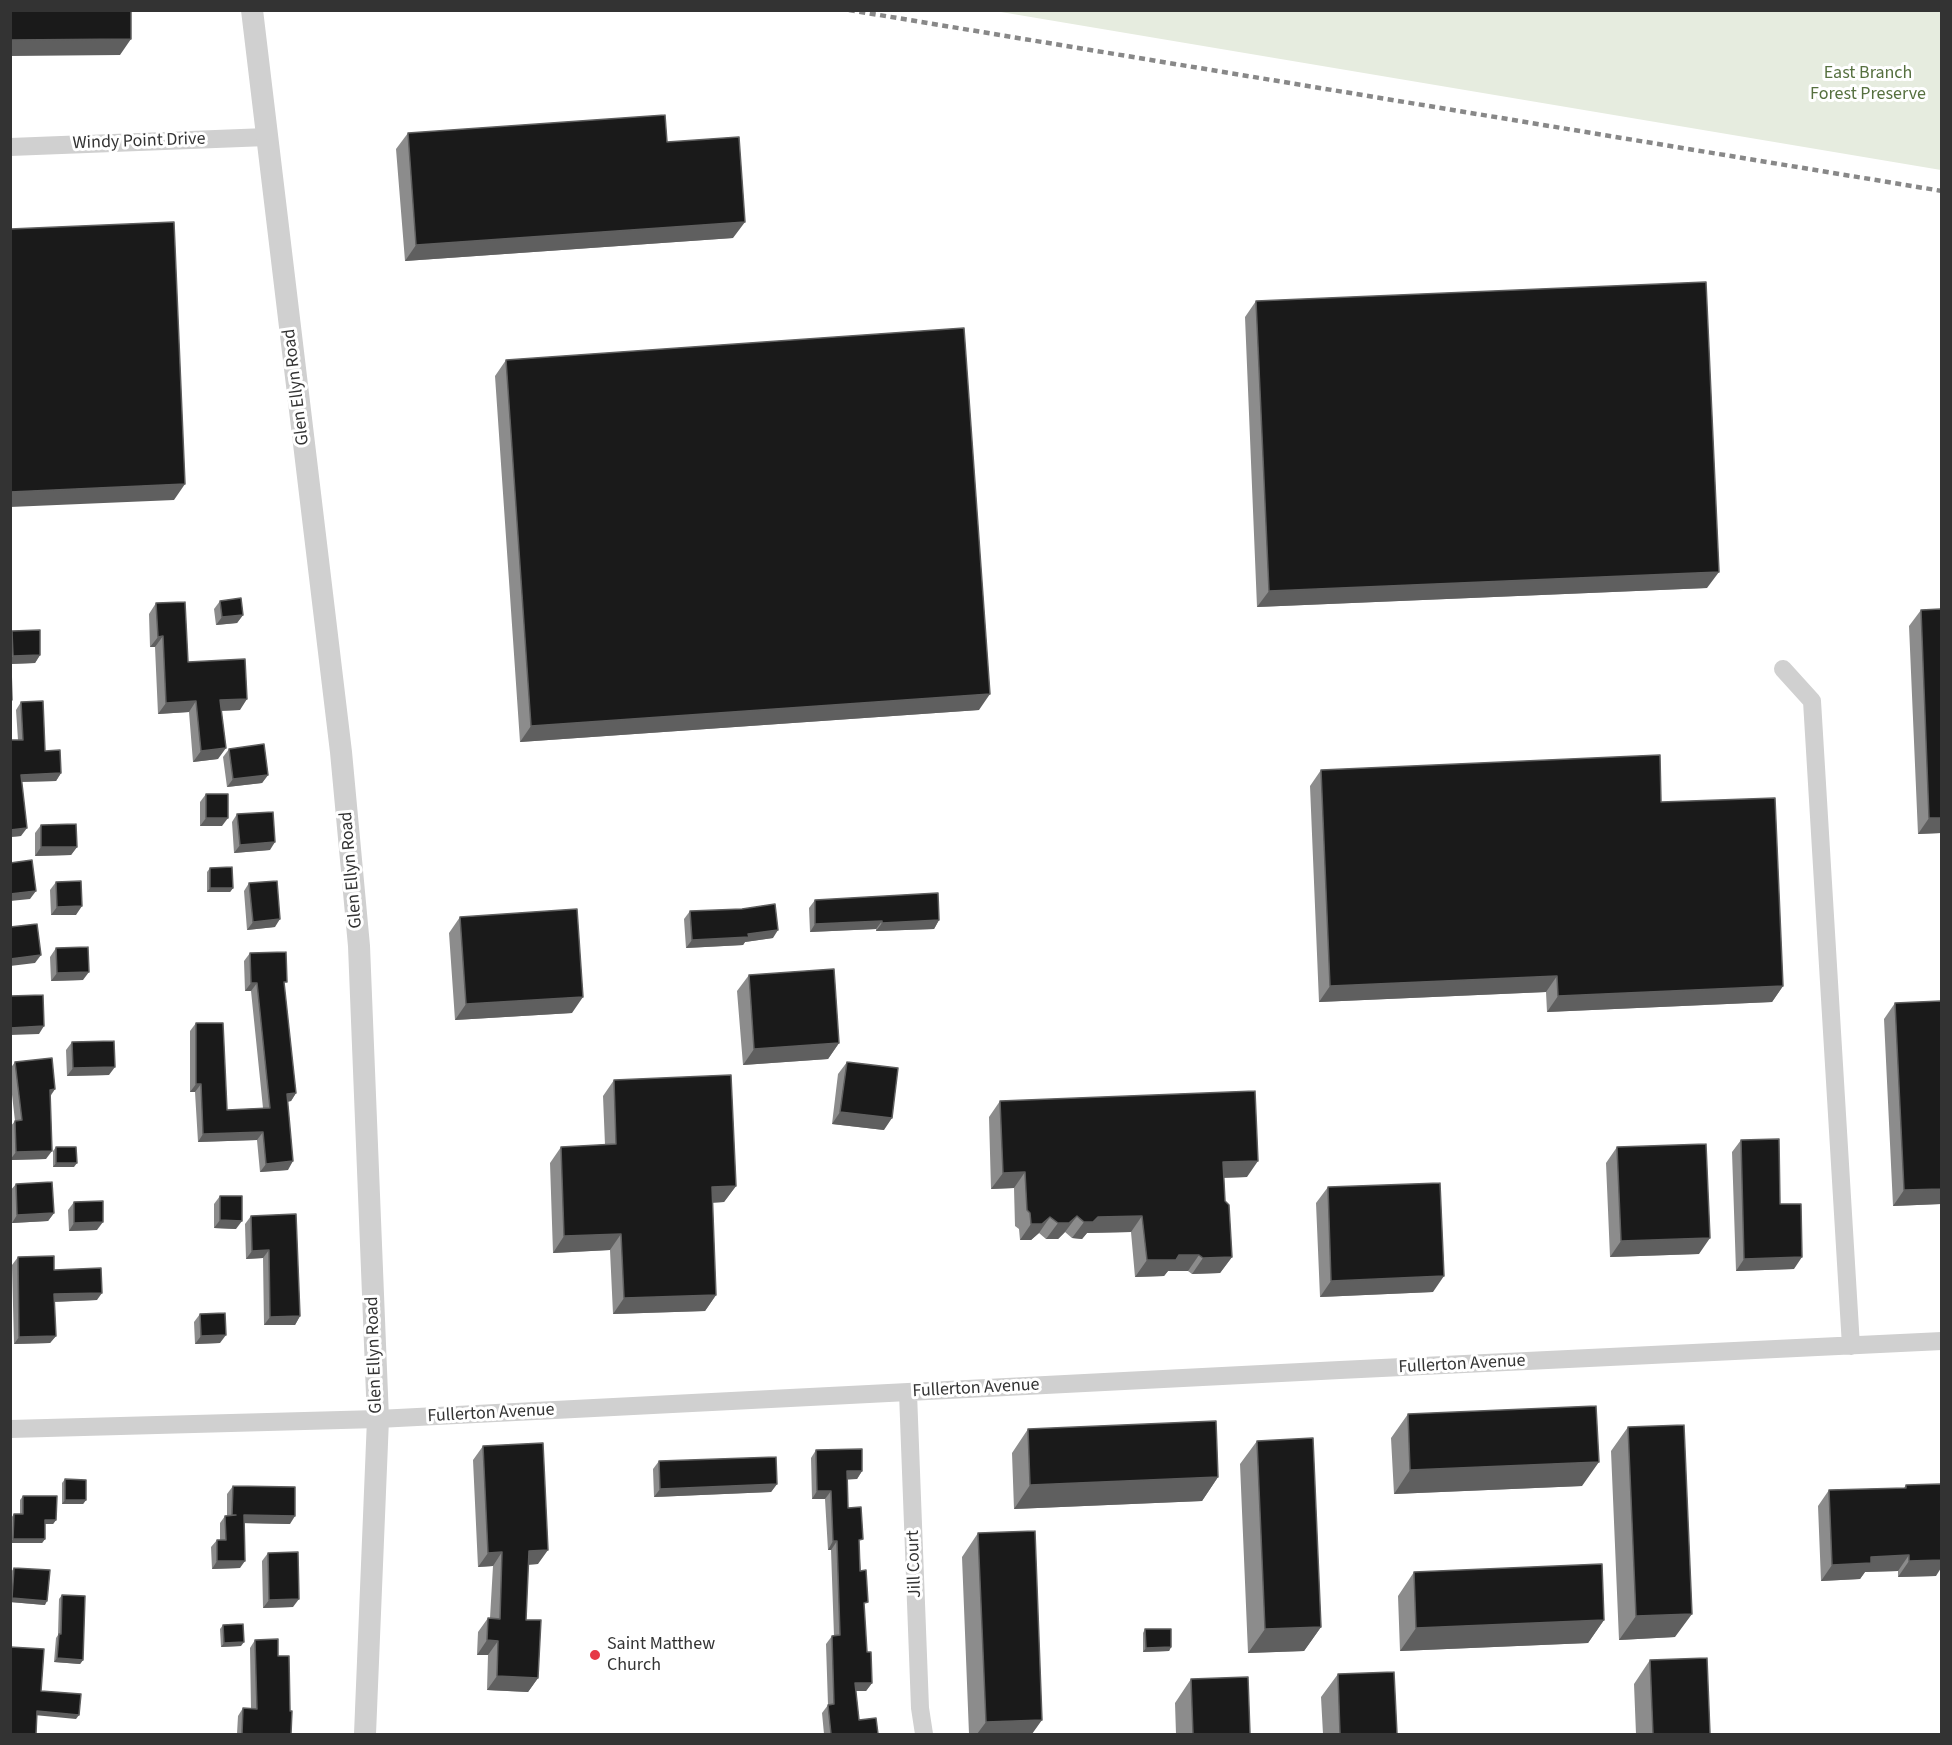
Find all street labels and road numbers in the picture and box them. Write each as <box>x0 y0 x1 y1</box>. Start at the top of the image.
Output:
street label: Windy Point Drive <box>72 129 206 155</box>
street label: Glen Ellyn Road <box>279 328 315 446</box>
street label: Glen Ellyn Road <box>336 811 368 929</box>
street label: Glen Ellyn Road <box>362 1296 388 1414</box>
street label: Fullerton Avenue <box>1398 1351 1526 1379</box>
street label: Fullerton Avenue <box>912 1375 1040 1403</box>
street label: Fullerton Avenue <box>427 1400 555 1428</box>
street label: Jill Court <box>903 1530 927 1598</box>

